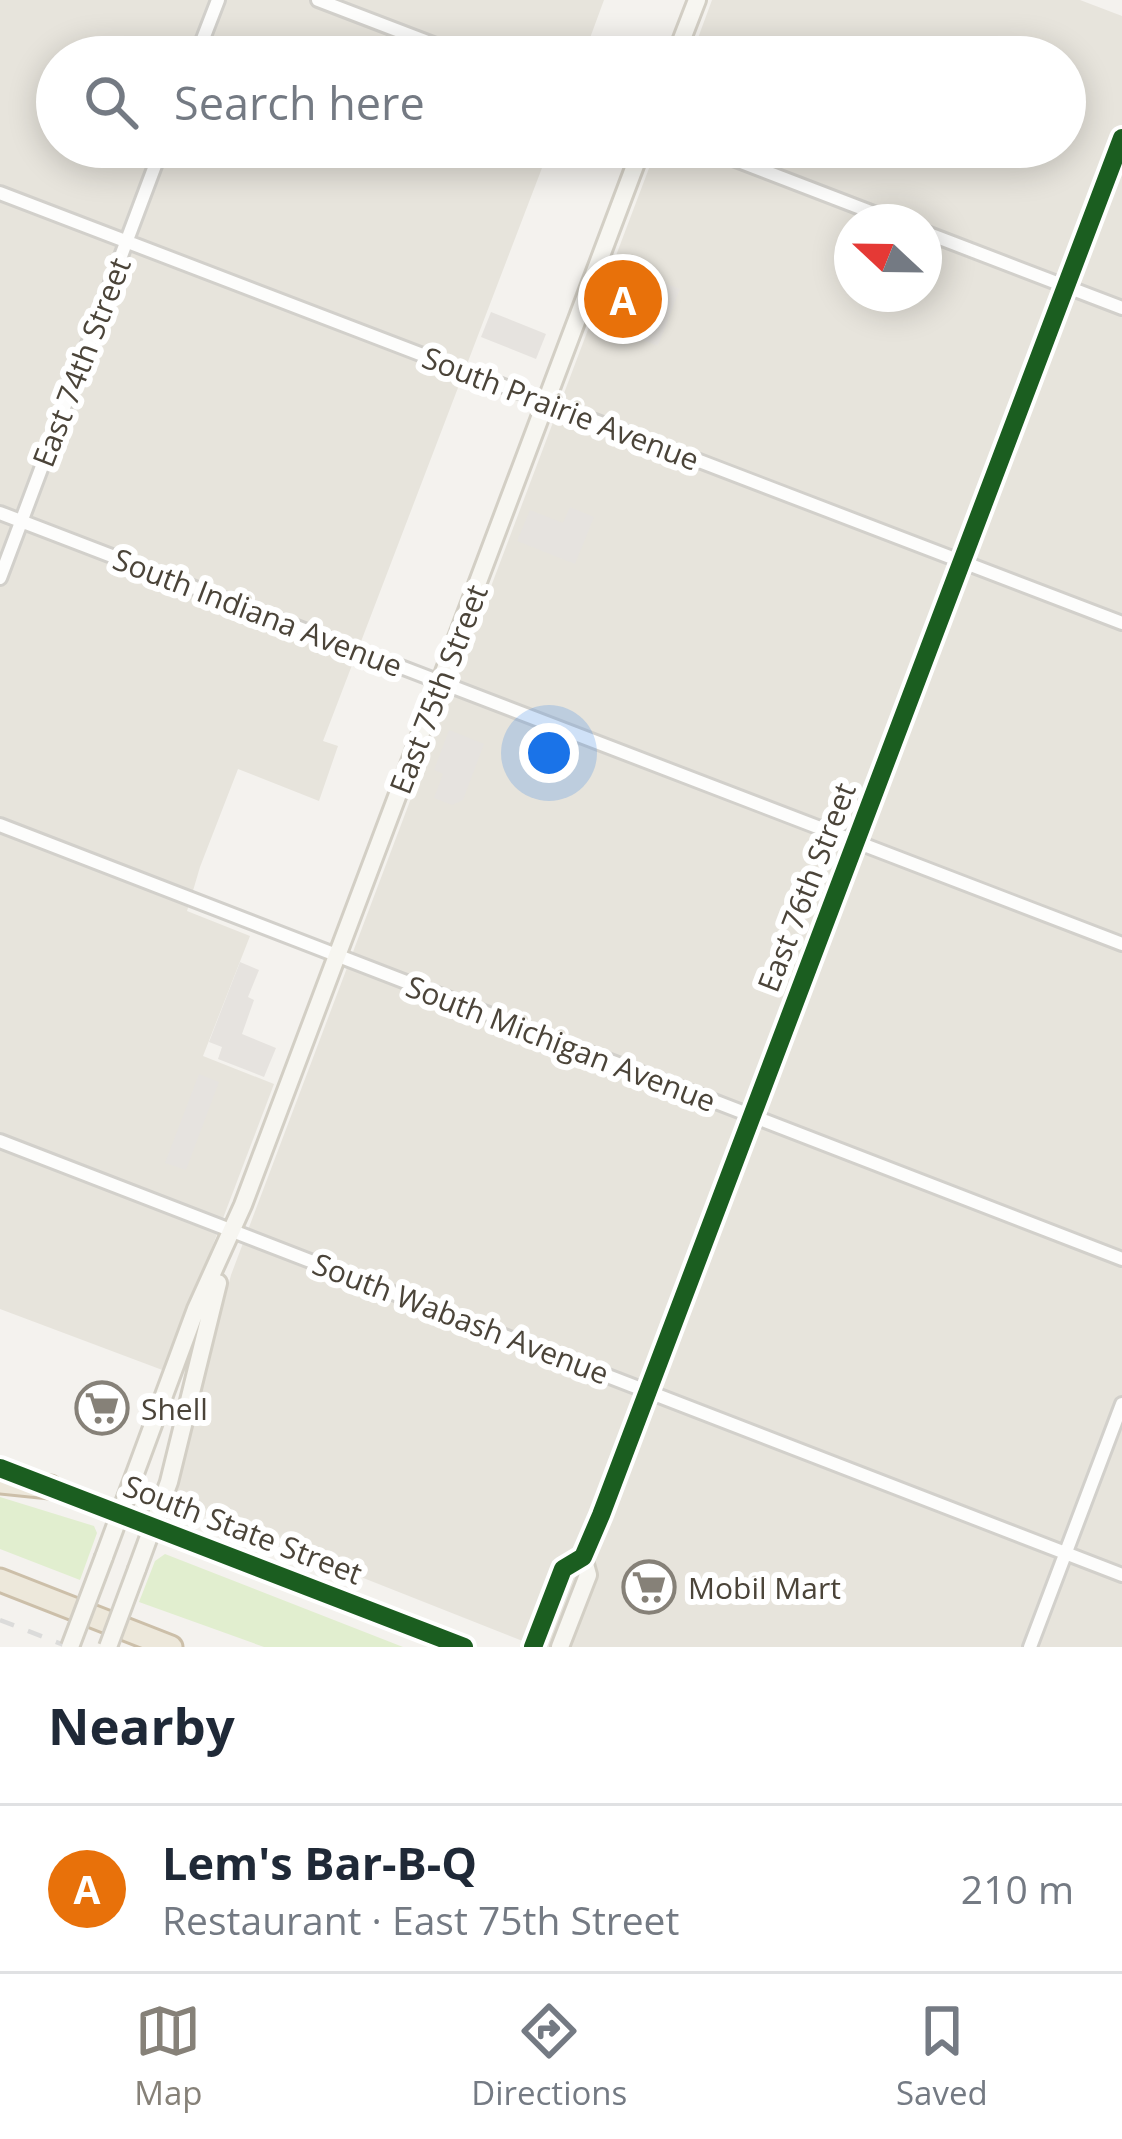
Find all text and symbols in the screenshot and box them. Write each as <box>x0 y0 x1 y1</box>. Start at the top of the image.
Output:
search box <box>36 36 1086 168</box>
icon: search <box>78 69 144 135</box>
text: Search here <box>174 72 425 133</box>
north arrow <box>834 204 942 312</box>
street label: East 74th Street <box>22 251 140 473</box>
pin: A <box>584 254 662 344</box>
street label: South Prairie Avenue <box>417 336 705 480</box>
street label: South Indiana Avenue <box>108 538 408 686</box>
street label: East 75th Street <box>379 578 497 800</box>
your location <box>519 723 579 783</box>
street label: East 76th Street <box>747 776 865 998</box>
street label: South Michigan Avenue <box>400 965 722 1121</box>
street label: South Wabash Avenue <box>307 1243 615 1393</box>
supermarket icon: Shell <box>74 1380 130 1436</box>
place label: Shell <box>141 1388 208 1429</box>
street label: South State Street <box>118 1465 368 1593</box>
supermarket icon: Mobil Mart <box>621 1559 677 1615</box>
place label: Mobil Mart <box>688 1567 841 1608</box>
text: Nearby <box>48 1690 235 1760</box>
text: Lem's Bar-B-Q <box>162 1832 477 1893</box>
text: A <box>74 1862 100 1915</box>
text: 210 m <box>961 1862 1074 1915</box>
text: Restaurant · East 75th Street <box>162 1893 679 1946</box>
tab: Map <box>134 1998 203 2115</box>
tab: Directions <box>471 1998 627 2115</box>
tab: Saved <box>896 1998 988 2115</box>

